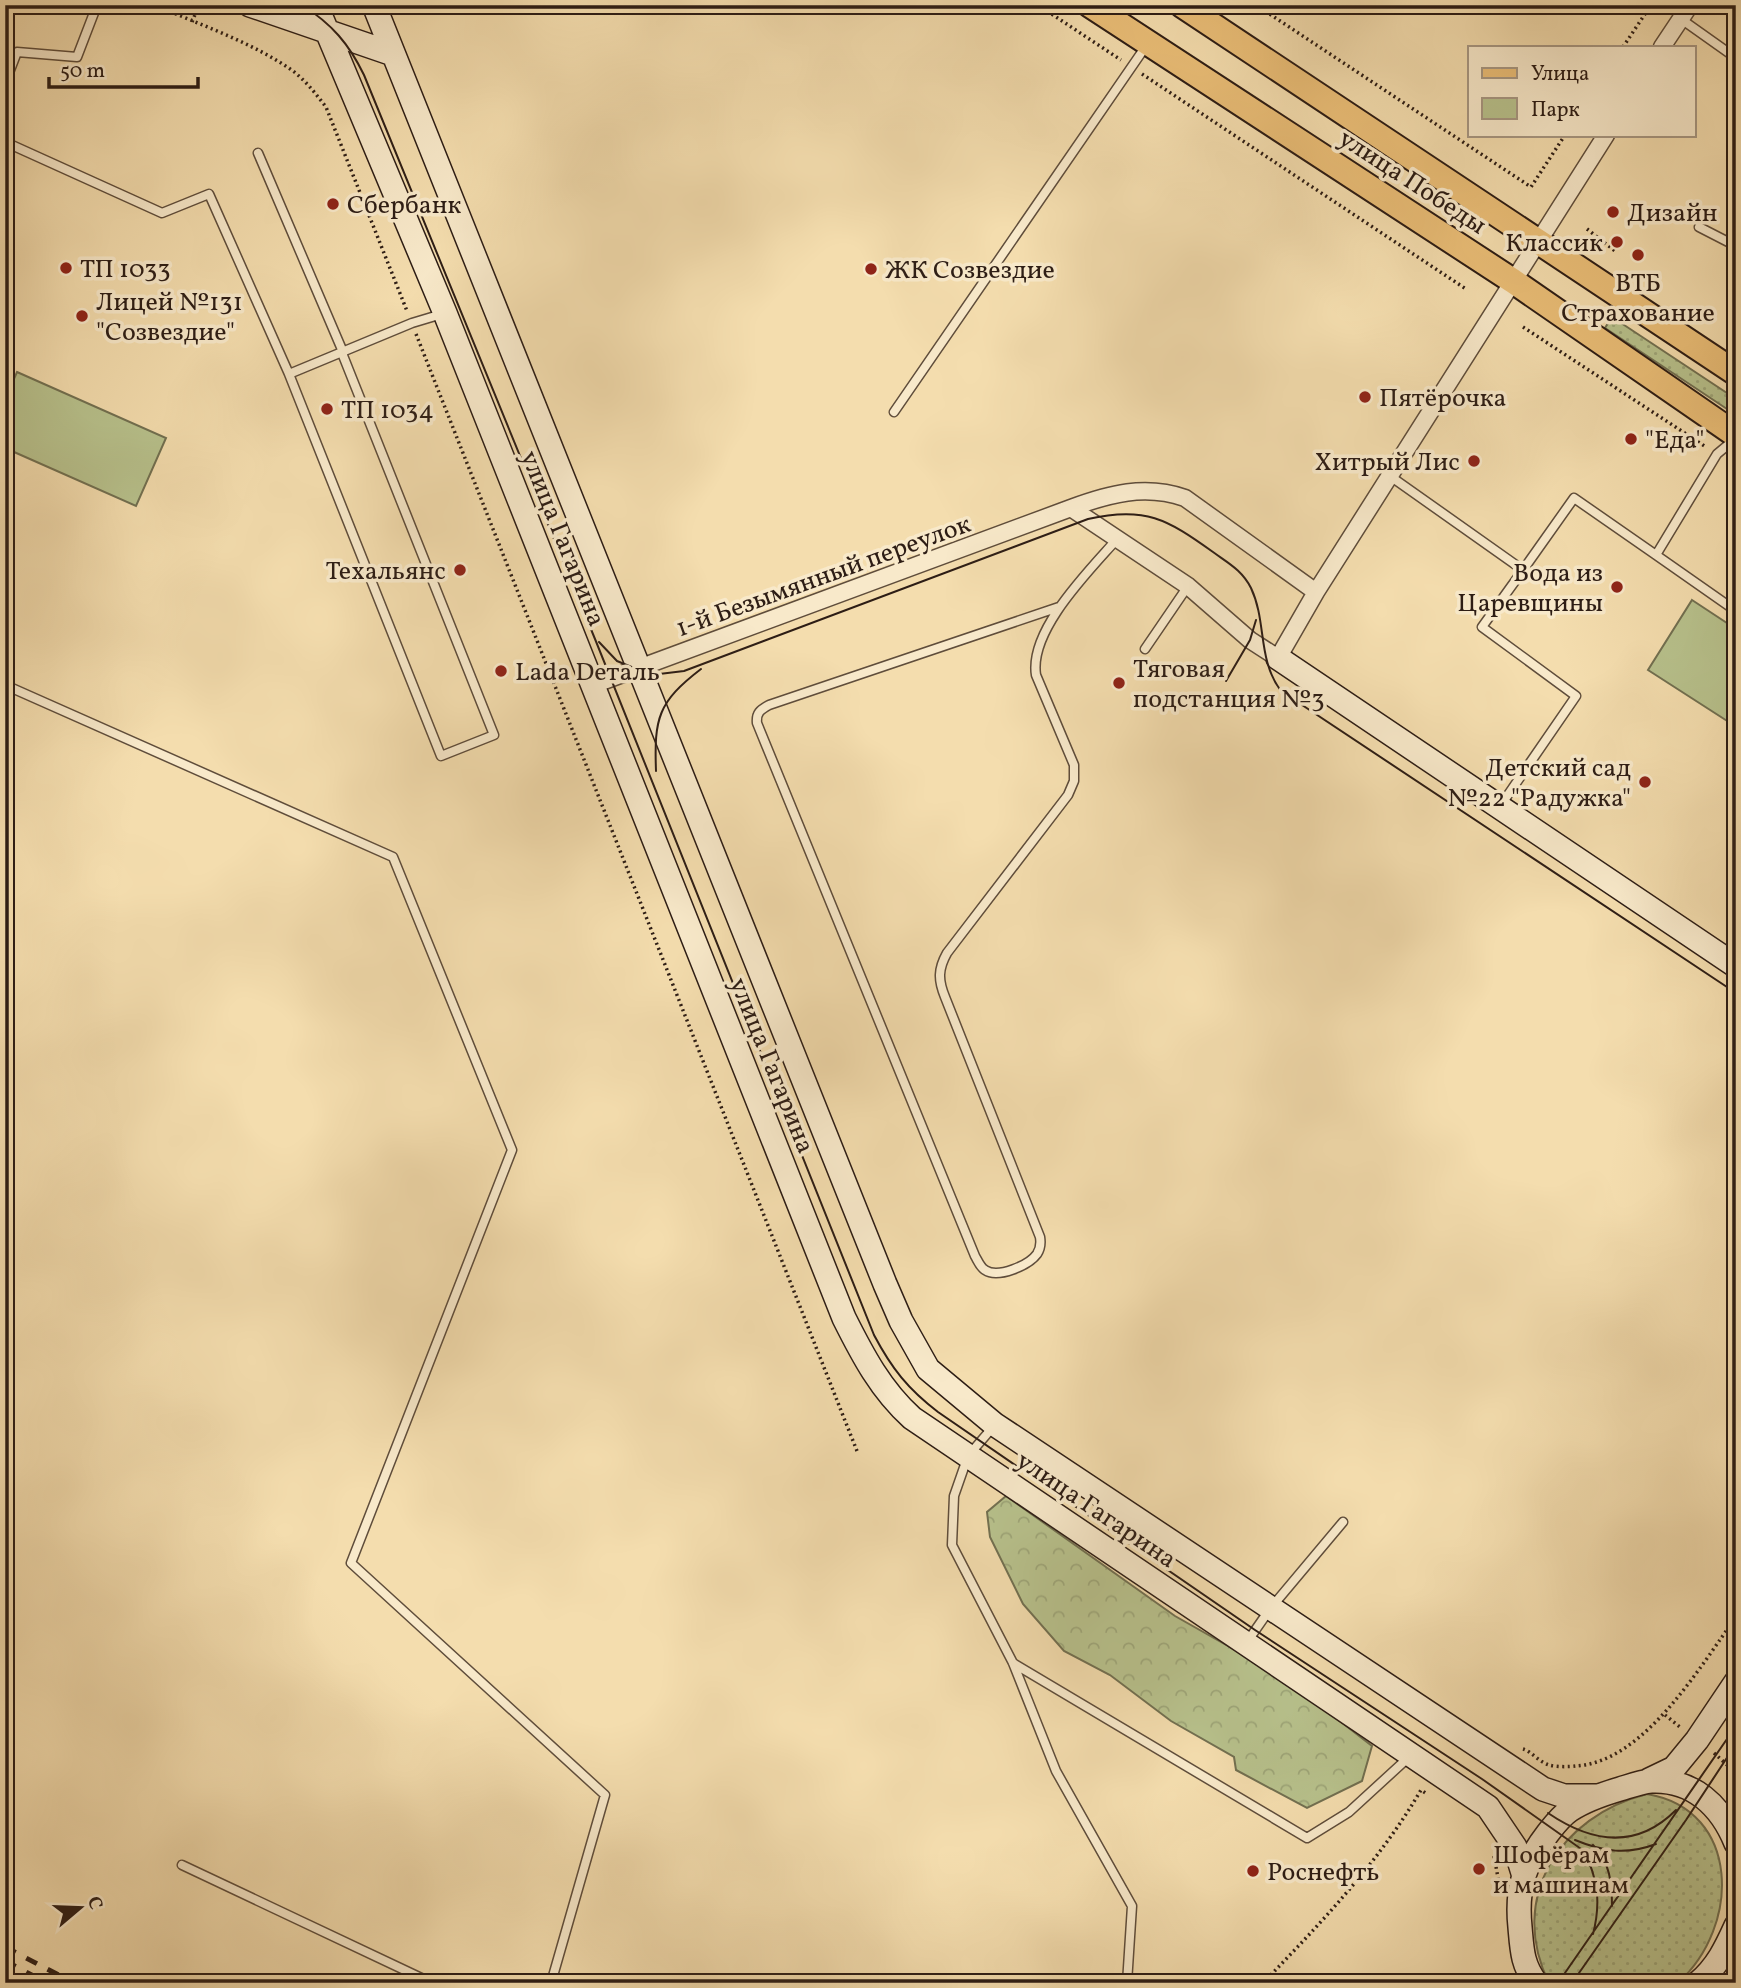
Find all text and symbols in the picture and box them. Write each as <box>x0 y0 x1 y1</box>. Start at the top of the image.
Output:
scale bar <box>49 46 198 90</box>
legend <box>1468 46 1696 136</box>
text: 50 m <box>60 57 105 86</box>
text: Улица <box>1531 60 1589 89</box>
text: Парк <box>1531 96 1580 125</box>
street label: улица Победы <box>1331 121 1493 244</box>
place label: Сбербанк <box>347 188 461 224</box>
marker: Сбербанк <box>325 196 341 212</box>
place label: Дизайн <box>1627 196 1718 232</box>
marker: Дизайн <box>1605 204 1621 220</box>
place label: Классик <box>1505 226 1603 262</box>
marker: Классик <box>1609 234 1625 250</box>
marker: ВТБ Страхование <box>1630 247 1646 263</box>
place label: ТП 1033 <box>80 252 171 288</box>
place label: ЖК Созвездие <box>885 253 1055 289</box>
marker: ТП 1033 <box>58 260 74 276</box>
marker: ЖК Созвездие <box>863 261 879 277</box>
place label: ВТБ Страхование <box>1561 266 1715 332</box>
place label: Лицей №131 "Созвездие" <box>96 285 243 351</box>
marker: Лицей №131 "Созвездие" <box>74 308 90 324</box>
place label: Пятёрочка <box>1379 381 1507 417</box>
marker: Пятёрочка <box>1357 389 1373 405</box>
place label: ТП 1034 <box>341 393 434 429</box>
marker: ТП 1034 <box>319 401 335 417</box>
place label: "Еда" <box>1645 423 1704 459</box>
marker: "Еда" <box>1623 431 1639 447</box>
street label: улица Гагарина <box>511 445 614 632</box>
place label: Хитрый Лис <box>1315 445 1460 481</box>
marker: Хитрый Лис <box>1466 453 1482 469</box>
street label: 1-й Безымянный переулок <box>671 507 976 647</box>
place label: Техальянс <box>325 554 446 590</box>
place label: Вода из Царевщины <box>1457 556 1603 622</box>
marker: Техальянс <box>452 562 468 578</box>
marker: Вода из Царевщины <box>1609 579 1625 595</box>
place label: Тяговая подстанция №3 <box>1133 652 1325 718</box>
place label: Lada Dеталь <box>515 655 660 691</box>
marker: Lada Dеталь <box>493 663 509 679</box>
marker: Тяговая подстанция №3 <box>1111 675 1127 691</box>
place label: Детский сад №22 "Радужка" <box>1447 751 1631 817</box>
marker: Детский сад №22 "Радужка" <box>1637 774 1653 790</box>
street label: улица Гагарина <box>720 972 823 1159</box>
street label: улица Гагарина <box>1008 1444 1183 1578</box>
place label: Шофёрам и машинам <box>1493 1838 1629 1904</box>
place label: Роснефть <box>1267 1855 1379 1891</box>
marker: Шофёрам и машинам <box>1471 1861 1487 1877</box>
marker: Роснефть <box>1245 1863 1261 1879</box>
north arrow <box>46 1872 116 1942</box>
text: С <box>80 1893 108 1913</box>

